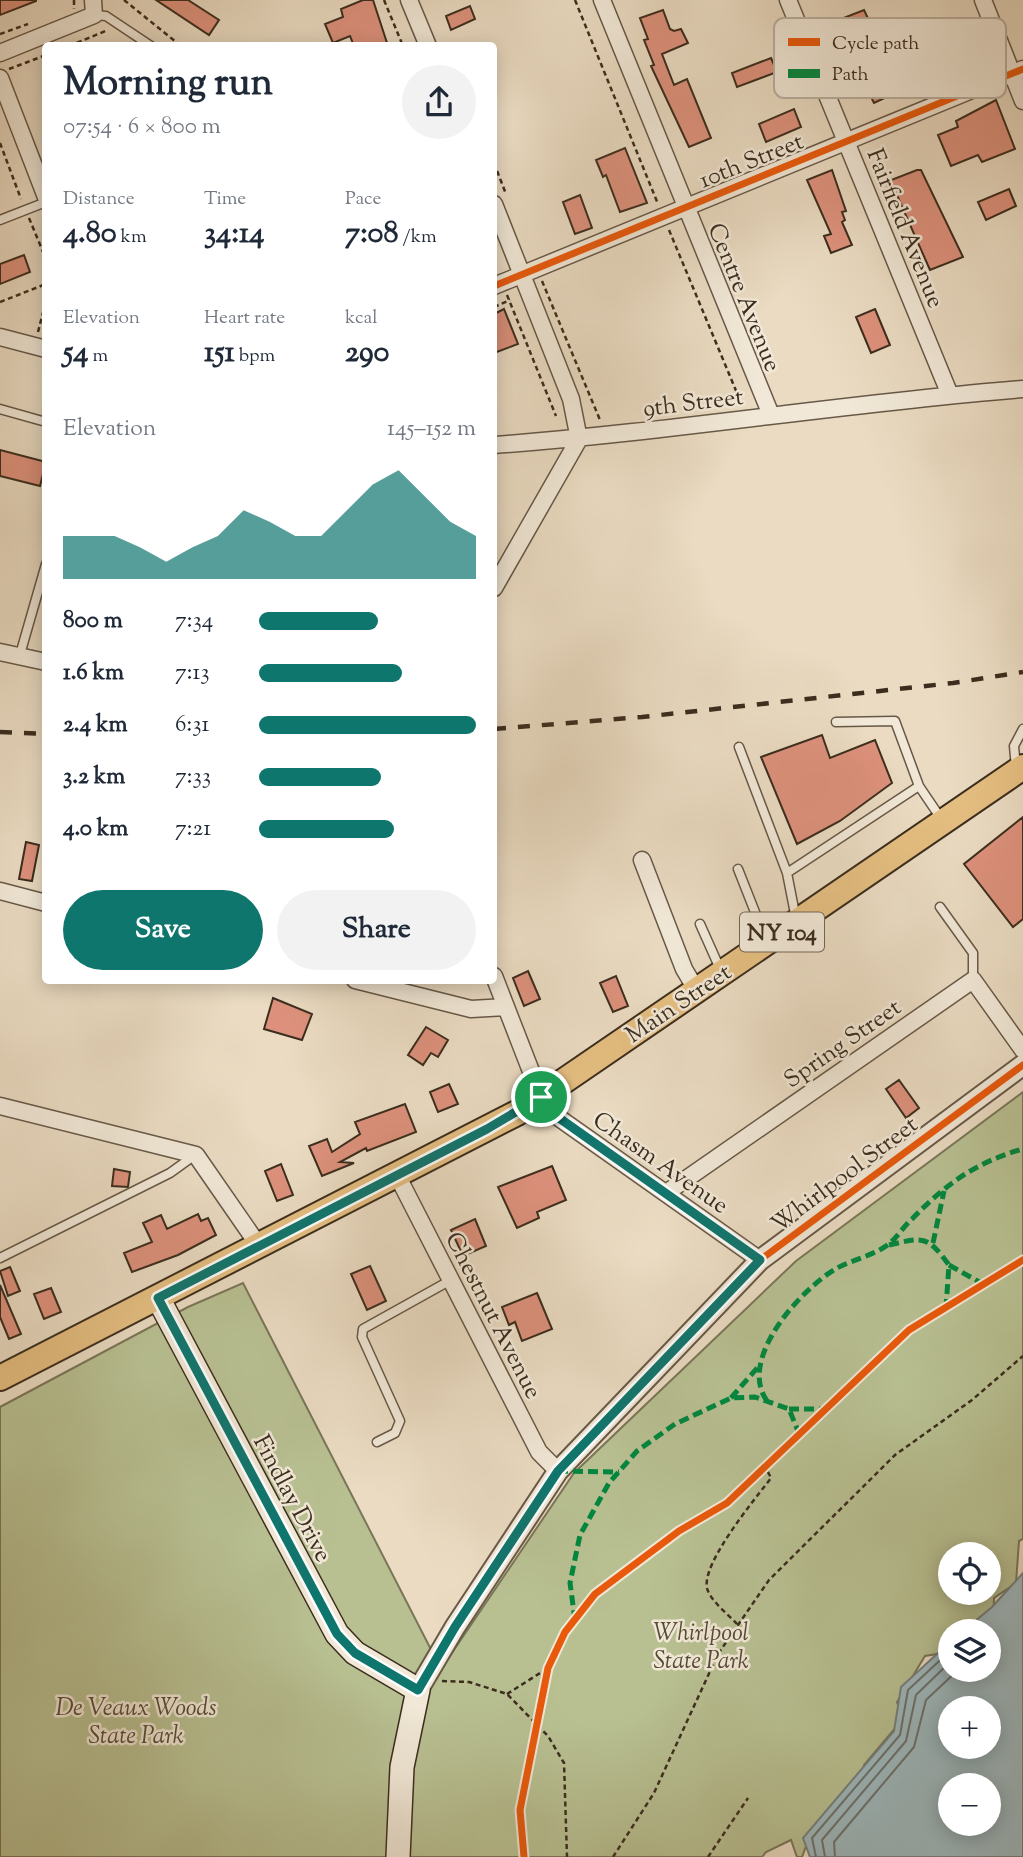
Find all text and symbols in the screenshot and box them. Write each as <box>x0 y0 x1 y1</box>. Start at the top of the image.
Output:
legend <box>774 18 1006 98</box>
text: Cycle path <box>832 31 919 58</box>
text: Morning run <box>63 58 273 112</box>
text: Path <box>832 62 869 89</box>
button: share <box>402 65 476 139</box>
text: 07:54 · 6 × 800 m <box>63 111 221 144</box>
street label: 10th Street <box>694 126 809 198</box>
street label: Fairfield Avenue <box>857 144 952 314</box>
text: Distance <box>63 186 135 213</box>
text: Time <box>204 186 246 213</box>
text: Pace <box>345 186 381 213</box>
text: 4.80 <box>63 213 117 256</box>
text: 34:14 <box>204 213 264 256</box>
text: 7:08 <box>345 213 398 256</box>
street label: Centre Avenue <box>698 218 788 377</box>
text: km <box>117 224 147 251</box>
text: /km <box>398 224 437 251</box>
text: Elevation <box>63 305 140 332</box>
text: Heart rate <box>204 305 285 332</box>
text: kcal <box>345 305 378 332</box>
text: 54 <box>63 332 88 375</box>
text: 151 <box>204 332 235 375</box>
text: 290 <box>345 332 390 375</box>
text: m <box>88 343 108 370</box>
text: bpm <box>235 343 275 370</box>
street label: 9th Street <box>641 381 745 427</box>
text: Elevation <box>63 413 156 446</box>
text: 145–152 m <box>387 413 476 446</box>
text: 800 m <box>63 605 123 638</box>
text: 7:34 <box>175 605 213 638</box>
text: 1.6 km <box>63 657 124 690</box>
text: 7:13 <box>175 657 210 690</box>
text: 2.4 km <box>63 709 128 742</box>
text: 6:31 <box>175 709 209 742</box>
text: 3.2 km <box>63 761 125 794</box>
text: 7:33 <box>175 761 211 794</box>
text: 4.0 km <box>63 813 128 846</box>
text: 7:21 <box>175 813 211 846</box>
button: Save <box>63 890 263 970</box>
button: Share <box>277 890 476 970</box>
road number: NY 104 <box>740 912 824 951</box>
street label: Main Street <box>619 957 739 1053</box>
street label: Spring Street <box>778 992 909 1098</box>
pin <box>511 1067 571 1127</box>
icon: arrive <box>522 1078 560 1116</box>
street label: Chasm Avenue <box>585 1104 735 1223</box>
street label: Whirlpool Street <box>765 1109 926 1242</box>
street label: Chestnut Avenue <box>435 1227 549 1405</box>
street label: Findlay Drive <box>243 1429 339 1569</box>
map controls <box>938 1542 1001 1836</box>
button: locate <box>938 1542 1001 1605</box>
park label: Whirlpool State Park <box>653 1617 749 1679</box>
button: layers <box>938 1619 1001 1682</box>
park label: De Veaux Woods State Park <box>56 1692 216 1754</box>
button: + <box>938 1696 1001 1759</box>
button: − <box>938 1773 1001 1836</box>

